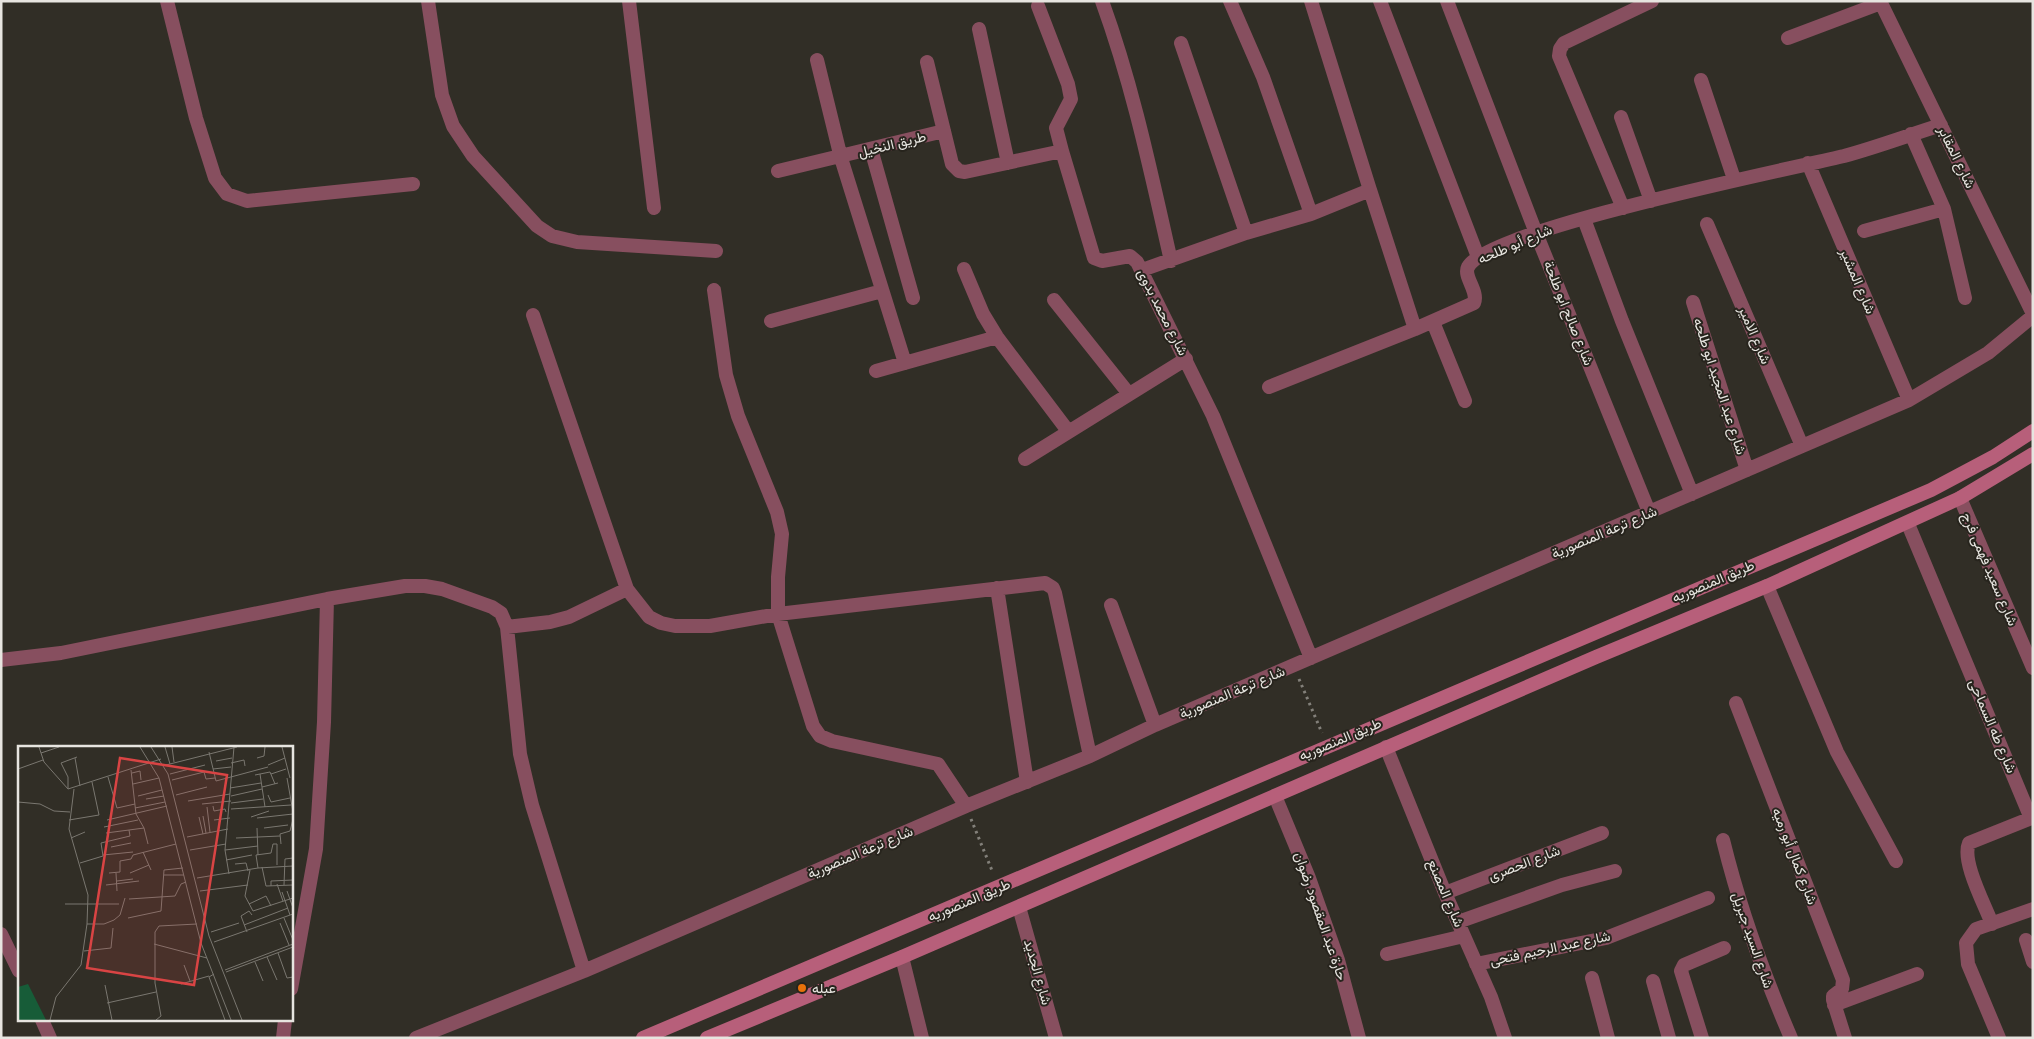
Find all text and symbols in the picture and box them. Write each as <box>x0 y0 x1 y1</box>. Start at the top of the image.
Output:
street label: شارع المقابر <box>1932 122 1979 192</box>
street label: طريق النخيل <box>856 128 928 161</box>
street label: شارع أبو طلحه <box>1476 221 1556 270</box>
street label: شارع المشير <box>1834 245 1879 317</box>
street label: شارع صالح ابو طلحة <box>1538 258 1597 369</box>
street label: شارع محمد بدوى <box>1132 266 1192 359</box>
street label: شارع الامير <box>1733 303 1774 367</box>
street label: شارع عبد المجيد ابو طلحه <box>1687 316 1750 457</box>
street label: شارع ترعة المنصورية <box>1549 503 1660 564</box>
street label: شارع سعيد فهمى فرج <box>1956 510 2021 629</box>
street label: طريق المنصوريه <box>1669 556 1757 606</box>
street label: شارع ترعة المنصورية <box>1177 663 1288 724</box>
street label: شارع طه السماحى <box>1963 677 2020 777</box>
street label: طريق المنصوريه <box>1296 714 1384 764</box>
inset map <box>18 746 292 1022</box>
street label: شارع كمال أبو رميه <box>1766 805 1821 908</box>
street label: شارع ترعة المنصورية <box>805 823 916 884</box>
street label: شارع الحصرى <box>1486 842 1563 887</box>
street label: حارة عبد المقصود رضوان <box>1291 850 1350 983</box>
street label: شارع المصنع <box>1422 857 1467 930</box>
street label: طريق المنصوريه <box>925 875 1013 925</box>
street label: شارع السيد جبريل <box>1726 890 1777 991</box>
street label: شارع عبد الرحيم فتحى <box>1488 927 1612 972</box>
street label: شارع الجديد <box>1018 937 1055 1008</box>
place label: عبله <box>812 980 836 997</box>
marker: عبله <box>796 982 808 994</box>

